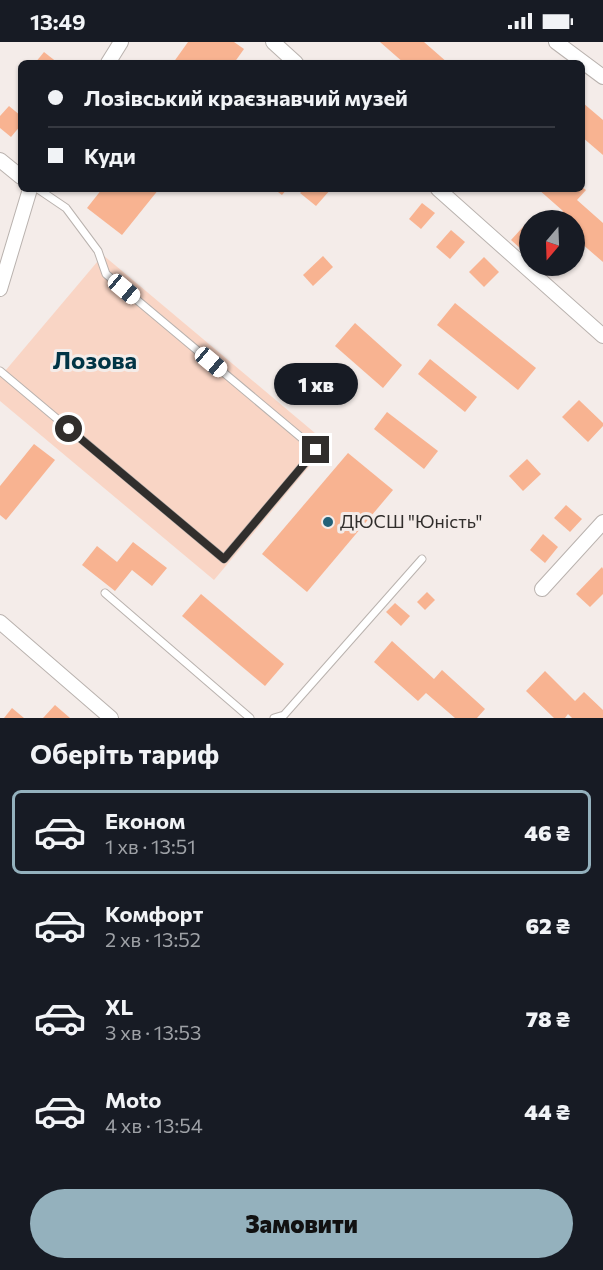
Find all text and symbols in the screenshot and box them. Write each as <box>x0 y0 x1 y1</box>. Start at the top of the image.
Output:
text: 13:49 <box>30 8 86 35</box>
text: Лозівський краєзнавчий музей <box>84 84 408 111</box>
text: Куди <box>84 142 136 169</box>
north arrow <box>519 210 585 276</box>
map controls <box>519 210 585 276</box>
car <box>104 271 144 307</box>
car <box>191 344 231 380</box>
district label: Лозова <box>53 345 137 374</box>
callout: 1 хв <box>274 363 358 405</box>
text: 1 хв <box>298 372 334 396</box>
route start <box>55 415 82 442</box>
route end <box>302 436 329 463</box>
place label: ДЮСШ "Юність" <box>340 510 483 532</box>
marker: ДЮСШ "Юність" <box>321 515 335 529</box>
text: Оберіть тариф <box>30 737 219 770</box>
icon: car <box>33 805 87 859</box>
text: Економ <box>105 807 185 834</box>
text: 46 ₴ <box>524 819 570 846</box>
text: 1 хв · 13:51 <box>105 834 196 858</box>
icon: car <box>33 898 87 952</box>
text: Комфорт <box>105 900 203 927</box>
text: 62 ₴ <box>525 912 570 939</box>
text: 2 хв · 13:52 <box>105 927 201 951</box>
icon: car <box>33 991 87 1045</box>
text: XL <box>105 993 133 1020</box>
text: 78 ₴ <box>526 1005 570 1032</box>
text: 3 хв · 13:53 <box>105 1020 201 1044</box>
icon: car <box>33 1084 87 1138</box>
text: Moto <box>105 1086 161 1113</box>
text: 44 ₴ <box>524 1098 570 1125</box>
text: 4 хв · 13:54 <box>105 1113 203 1137</box>
button: Замовити <box>30 1189 573 1258</box>

